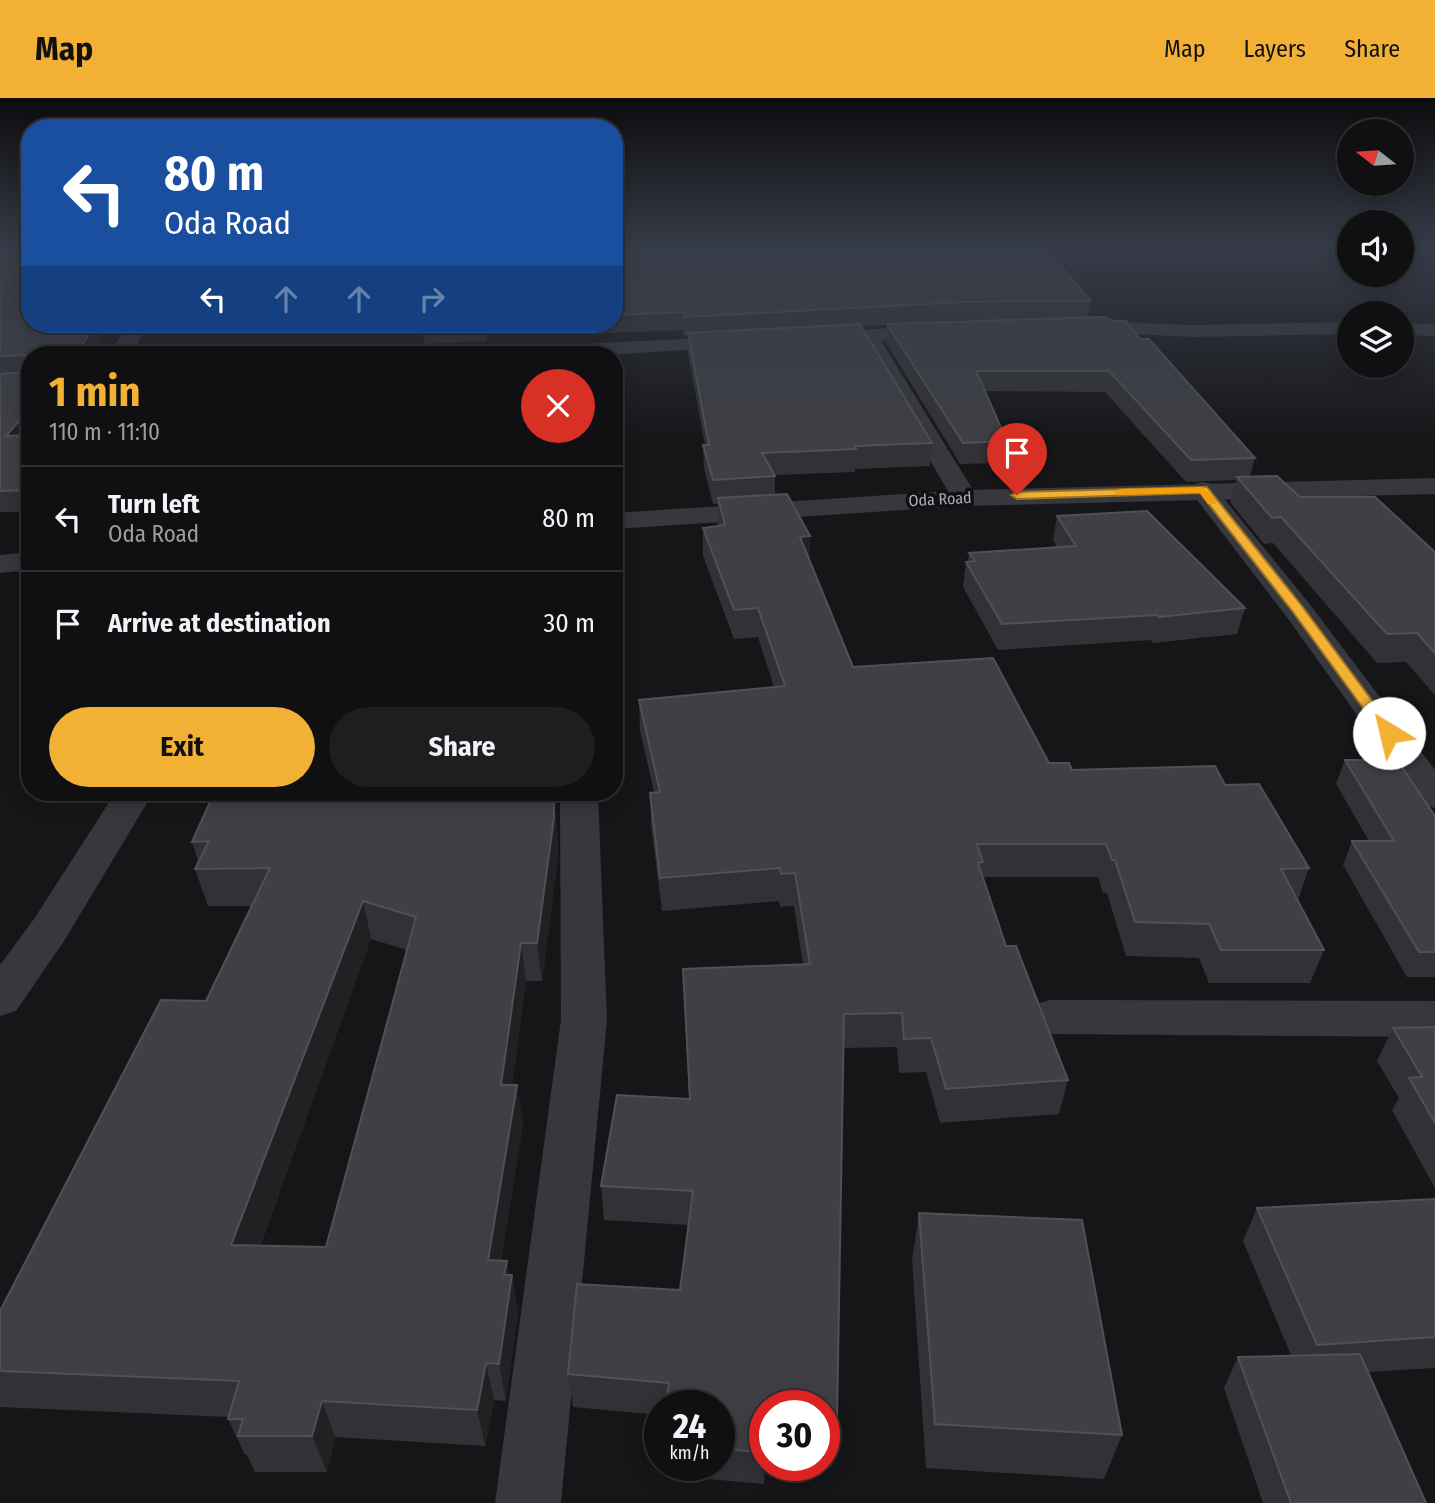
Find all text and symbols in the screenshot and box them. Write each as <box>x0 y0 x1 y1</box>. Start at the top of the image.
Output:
text: Map <box>35 29 93 69</box>
text: Map <box>1164 35 1206 63</box>
text: Layers <box>1244 35 1306 63</box>
text: Share <box>1344 35 1400 63</box>
north arrow <box>1337 119 1414 196</box>
map controls <box>1337 119 1414 378</box>
text: 80 m <box>164 144 264 203</box>
icon: left <box>49 147 140 238</box>
text: Oda Road <box>164 204 291 242</box>
button: sound <box>1337 210 1414 287</box>
icon: left <box>194 280 232 318</box>
icon: ahead <box>267 280 305 318</box>
icon: ahead <box>340 280 378 318</box>
icon: right <box>413 280 451 318</box>
button: layers <box>1337 301 1414 378</box>
text: 1 min <box>49 367 140 417</box>
button: close <box>521 369 595 443</box>
text: 110 m · 11:10 <box>49 418 160 446</box>
pin <box>987 423 1047 495</box>
icon: arrive <box>998 434 1036 472</box>
street label: Oda Road <box>908 488 972 510</box>
text: Turn left <box>108 489 200 520</box>
icon: left <box>49 500 87 538</box>
text: 80 m <box>542 503 595 534</box>
text: Oda Road <box>108 520 199 548</box>
icon: arrive <box>49 605 87 643</box>
text: Arrive at destination <box>108 608 331 639</box>
text: 30 m <box>544 608 595 639</box>
position arrow <box>1352 696 1426 770</box>
button: Exit <box>49 707 315 787</box>
button: Share <box>329 707 595 787</box>
speed limit sign: 30 <box>749 1390 840 1481</box>
text: 24 <box>673 1405 706 1447</box>
text: km/h <box>669 1442 710 1464</box>

